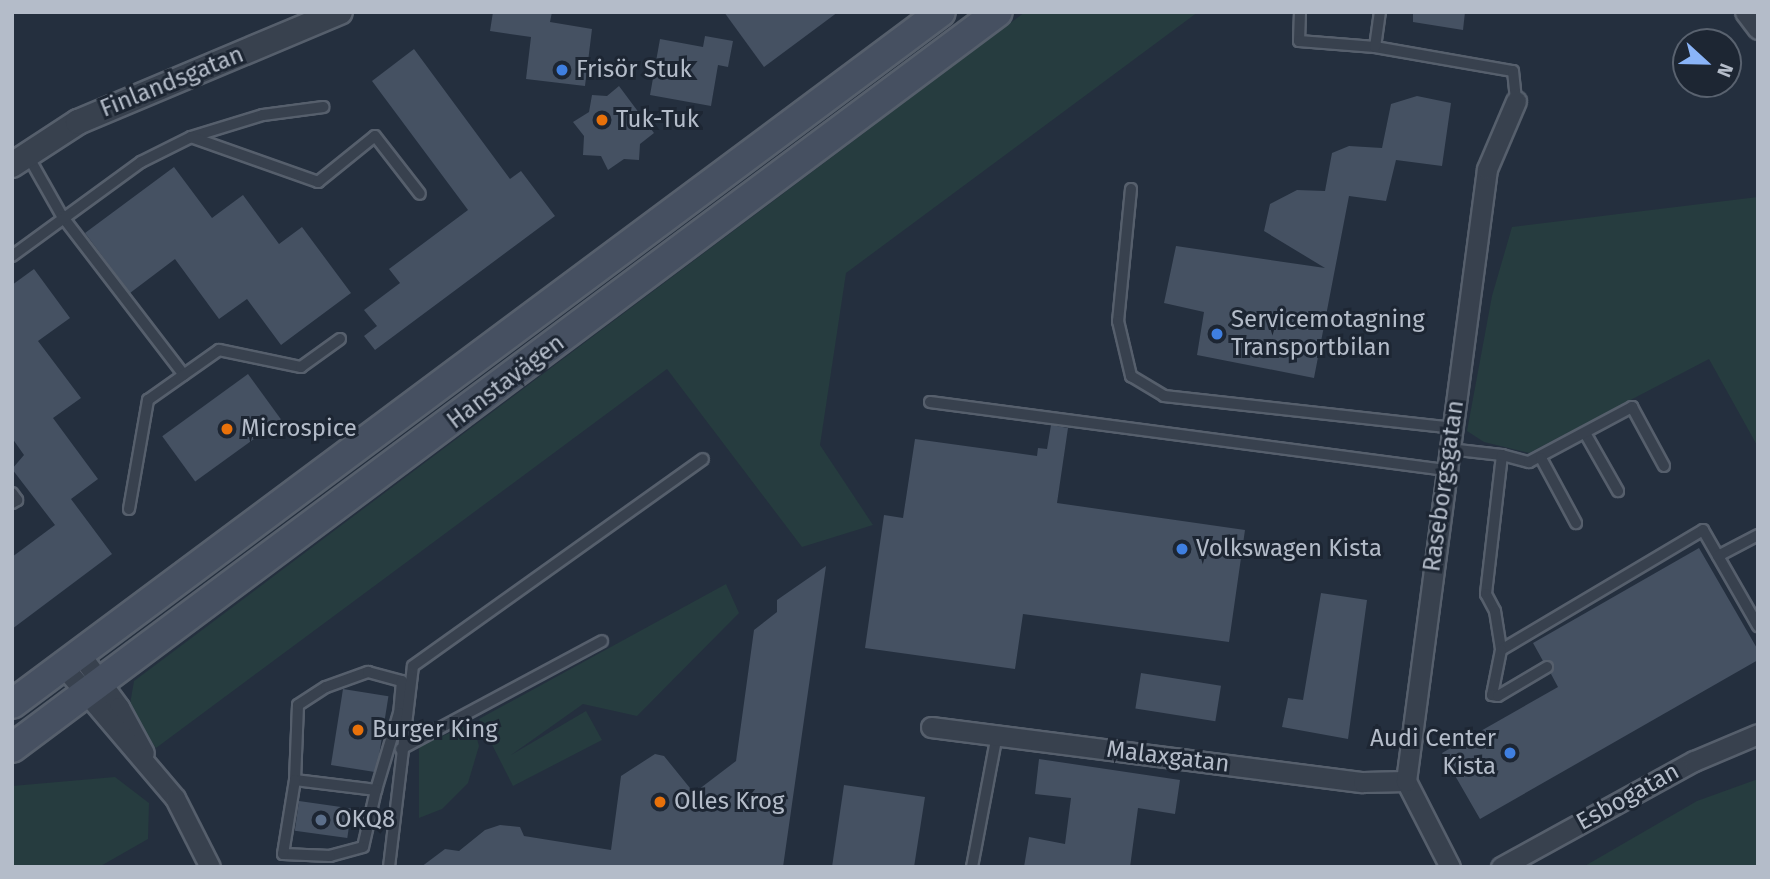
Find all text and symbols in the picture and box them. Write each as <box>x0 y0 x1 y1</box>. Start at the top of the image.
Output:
north arrow <box>1672 28 1742 98</box>
street label: Finlandsgatan <box>96 40 248 124</box>
place label: Frisör Stuk <box>576 56 692 84</box>
text: N <box>1712 60 1738 80</box>
marker: Frisör Stuk <box>554 62 570 78</box>
place label: Tuk-Tuk <box>616 106 699 134</box>
marker: Tuk-Tuk <box>594 112 610 128</box>
place label: Servicemotagning Transportbilan <box>1231 306 1425 362</box>
marker: Servicemotagning Transportbilan <box>1209 326 1225 342</box>
street label: Hanstavägen <box>442 329 570 435</box>
street label: Raseborgsgatan <box>1418 398 1470 574</box>
place label: Microspice <box>241 415 357 443</box>
marker: Microspice <box>219 421 235 437</box>
place label: Volkswagen Kista <box>1196 535 1382 563</box>
marker: Volkswagen Kista <box>1174 541 1190 557</box>
place label: Burger King <box>372 716 498 744</box>
marker: Burger King <box>350 722 366 738</box>
place label: Audi Center Kista <box>1370 725 1496 781</box>
street label: Malaxgatan <box>1105 735 1231 779</box>
marker: Audi Center Kista <box>1502 745 1518 761</box>
street label: Esbogatan <box>1572 757 1684 837</box>
place label: Olles Krog <box>674 788 784 816</box>
marker: Olles Krog <box>652 794 668 810</box>
place label: OKQ8 <box>335 806 395 834</box>
marker: OKQ8 <box>313 812 329 828</box>

